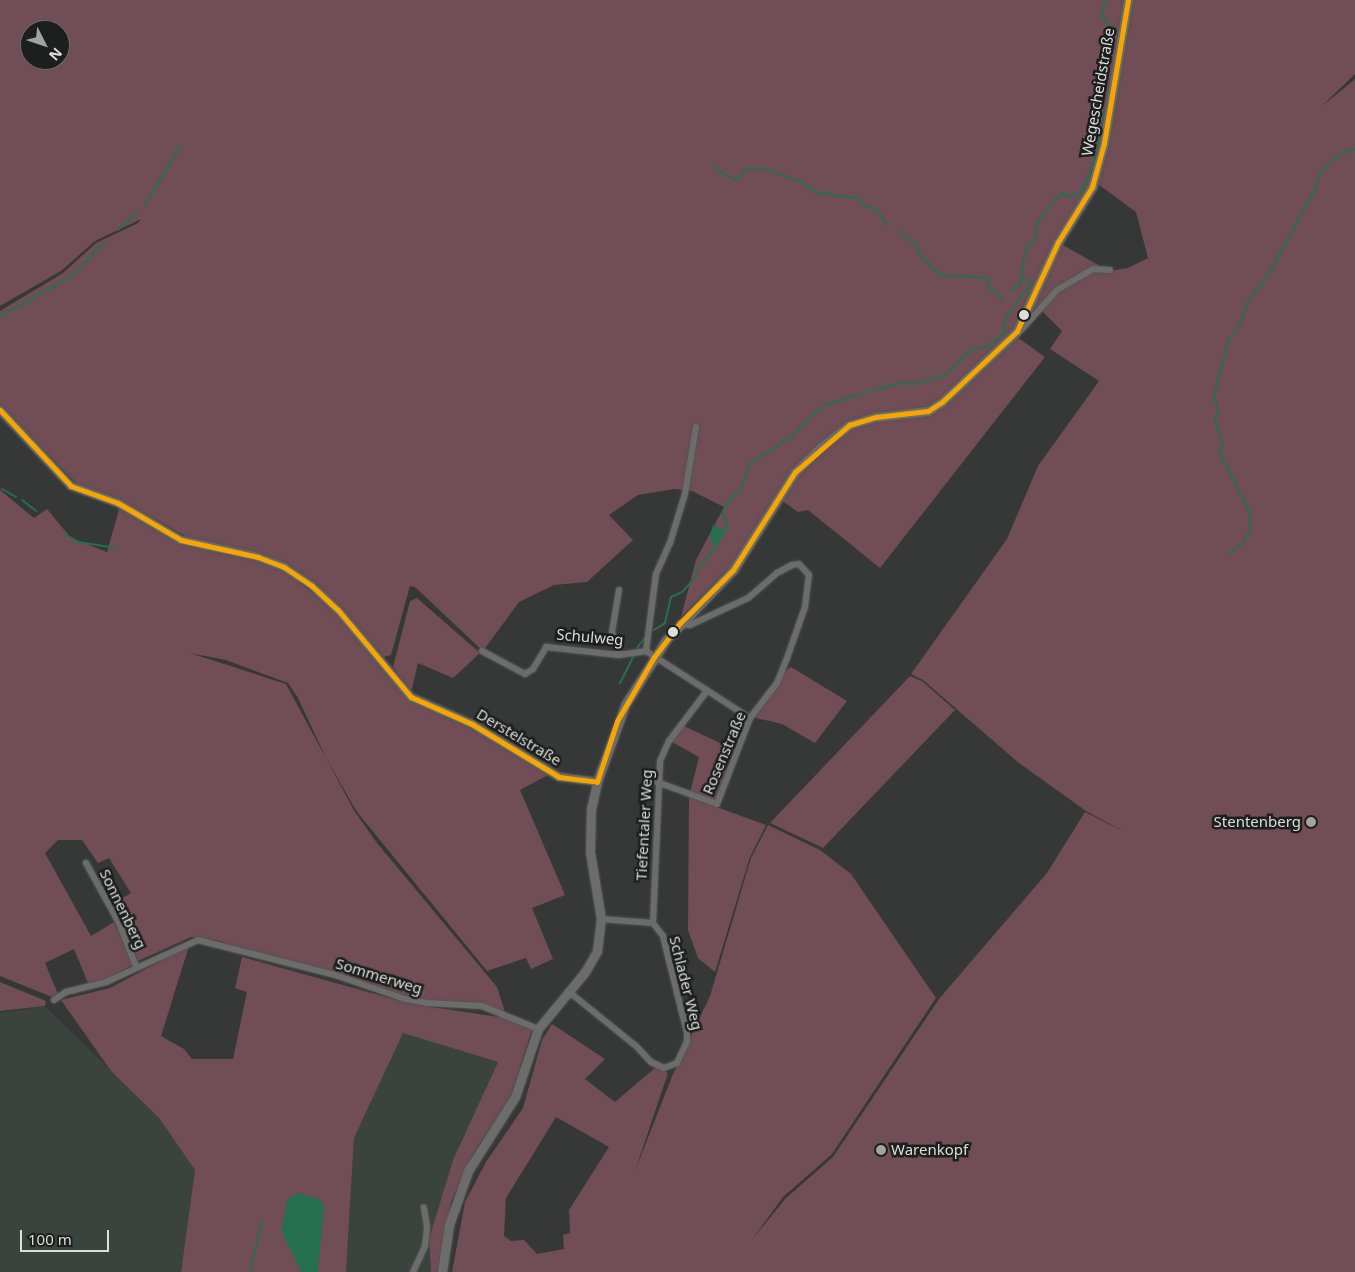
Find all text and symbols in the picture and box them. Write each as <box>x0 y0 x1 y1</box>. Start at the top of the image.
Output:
north arrow <box>20 20 70 70</box>
street label: Wegescheidstraße <box>1078 27 1118 157</box>
text: N <box>45 44 67 65</box>
unlabelled marker <box>1019 310 1029 320</box>
street label: Schulweg <box>556 625 624 649</box>
unlabelled marker <box>668 627 678 637</box>
street label: Derstelstraße <box>473 705 565 769</box>
street label: Rosenstraße <box>698 709 750 797</box>
street label: Tiefentaler Weg <box>632 769 656 881</box>
place label: Stentenberg <box>1214 813 1301 831</box>
marker: Stentenberg <box>1305 816 1317 828</box>
street label: Sonnenberg <box>96 866 150 952</box>
street label: Schlader Weg <box>666 934 706 1032</box>
street label: Sommerweg <box>334 954 424 998</box>
place label: Warenkopf <box>891 1141 968 1159</box>
marker: Warenkopf <box>875 1144 887 1156</box>
scale bar <box>22 1220 111 1252</box>
text: 100 m <box>28 1229 72 1249</box>

